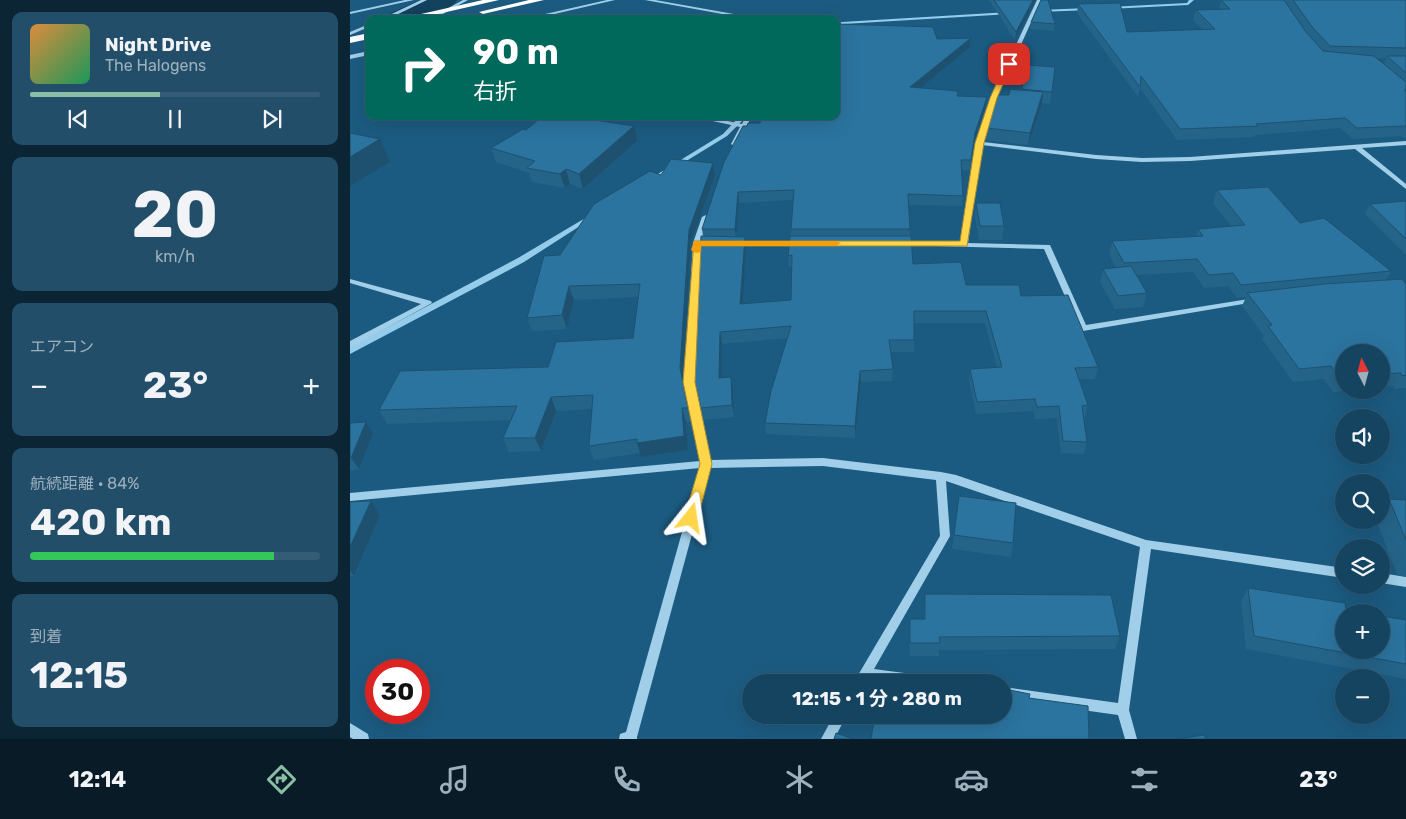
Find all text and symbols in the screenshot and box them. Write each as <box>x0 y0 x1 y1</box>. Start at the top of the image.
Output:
text: 90 m <box>473 31 559 73</box>
text: Night Drive <box>105 33 211 56</box>
icon: right <box>390 35 455 100</box>
pin <box>988 43 1030 85</box>
icon: arrive <box>995 50 1023 78</box>
text: The Halogens <box>105 56 206 75</box>
text: 右折 <box>473 78 517 105</box>
icon: previous <box>64 105 92 133</box>
icon: pause <box>161 105 189 133</box>
icon: next <box>258 105 286 133</box>
text: 20 <box>132 176 218 253</box>
text: km/h <box>155 247 195 266</box>
text: エアコン <box>30 337 94 356</box>
north arrow <box>1335 344 1390 399</box>
map controls <box>1335 344 1390 724</box>
text: 23° <box>143 362 208 408</box>
text: − <box>30 369 48 402</box>
text: + <box>303 369 320 402</box>
button: sound <box>1335 409 1390 464</box>
text: 航続距離 · 84% <box>30 474 139 493</box>
button: search <box>1335 474 1390 529</box>
position arrow <box>664 491 716 543</box>
text: 420 km <box>30 499 172 545</box>
button: layers <box>1335 539 1390 594</box>
button: + <box>1335 604 1390 659</box>
text: 到着 <box>30 627 62 646</box>
text: 12:15 <box>30 652 128 698</box>
speed limit sign: 30 <box>365 659 430 724</box>
button: − <box>1335 669 1390 724</box>
text: 12:15 · 1 分 · 280 m <box>792 687 962 710</box>
icon: directions <box>264 762 299 797</box>
icon: music <box>437 762 472 797</box>
icon: phone <box>609 762 644 797</box>
icon: climate <box>782 762 817 797</box>
icon: car <box>954 762 989 797</box>
icon: filters <box>1127 762 1162 797</box>
text: 12:14 <box>69 766 126 793</box>
text: 23° <box>1299 766 1337 793</box>

